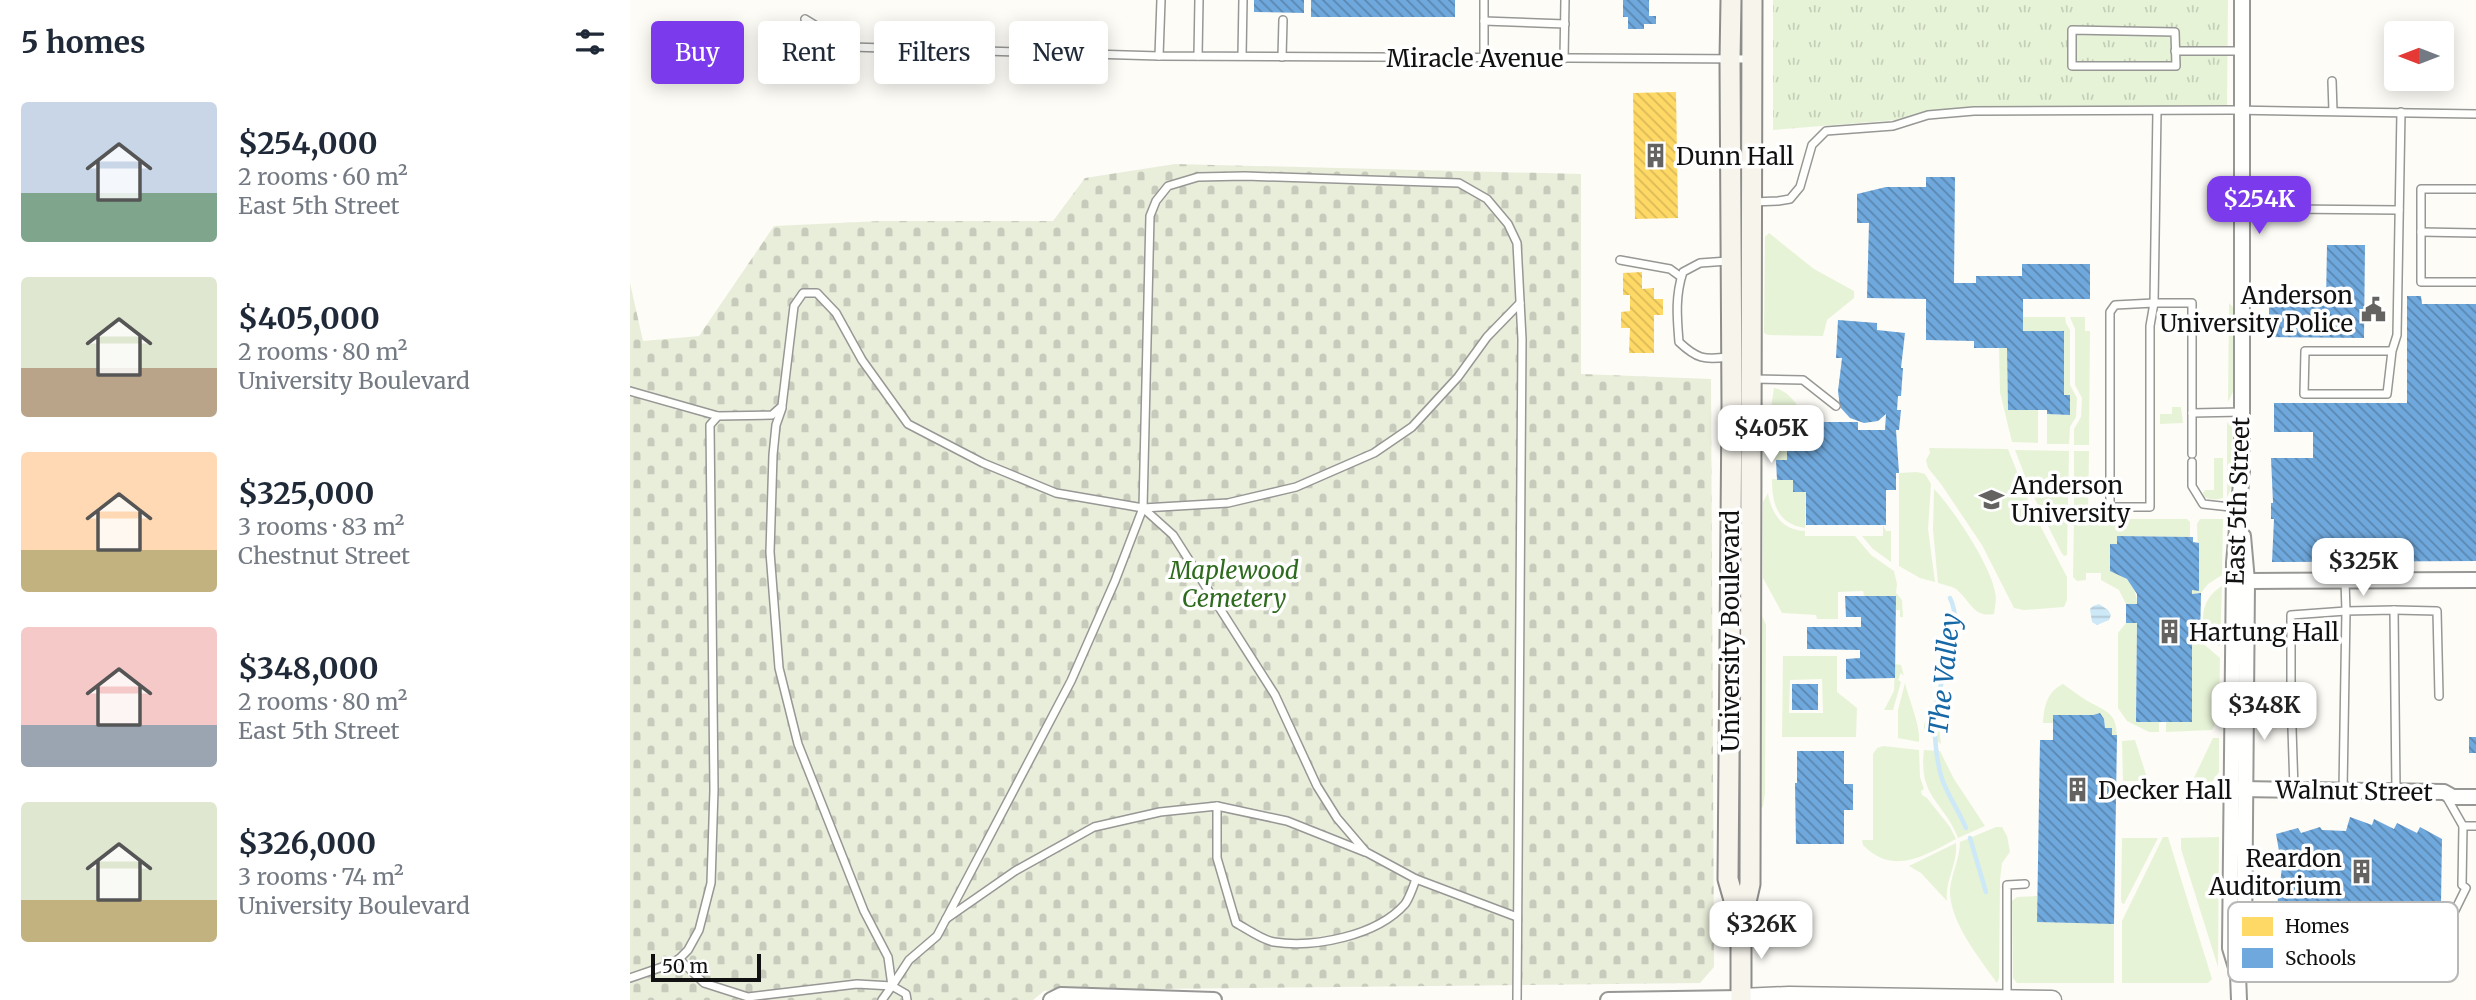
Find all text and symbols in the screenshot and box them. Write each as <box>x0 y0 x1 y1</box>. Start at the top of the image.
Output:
chip: Buy <box>651 21 744 84</box>
chip: Rent <box>758 21 860 84</box>
chip: Filters <box>874 21 995 84</box>
chip: New <box>1009 21 1108 84</box>
north arrow <box>2384 21 2454 91</box>
map controls <box>2384 21 2454 91</box>
text: 5 homes <box>21 23 146 61</box>
icon: filters <box>571 23 609 61</box>
street label: Miracle Avenue <box>1387 43 1563 74</box>
text: $254,000 <box>238 124 378 162</box>
icon: home <box>77 130 161 214</box>
place label: Dunn Hall <box>1676 141 1794 172</box>
building icon: Dunn Hall <box>1642 142 1670 170</box>
text: 2 rooms · 60 m² <box>238 162 408 191</box>
pin: $254K <box>2210 176 2308 236</box>
text: $254K <box>2223 184 2295 213</box>
text: East 5th Street <box>238 191 399 220</box>
place label: Anderson University Police <box>2159 280 2353 339</box>
public building icon: Anderson University Police <box>2359 295 2387 323</box>
text: $405,000 <box>238 299 380 337</box>
icon: home <box>77 305 161 389</box>
text: 2 rooms · 80 m² <box>238 337 407 366</box>
text: University Boulevard <box>238 366 470 395</box>
pin: $405K <box>1722 406 1820 465</box>
text: $405K <box>1734 413 1808 442</box>
street label: East 5th Street <box>2220 416 2256 586</box>
place label: Anderson University <box>2010 470 2130 529</box>
text: $325,000 <box>238 474 374 512</box>
icon: home <box>77 480 161 564</box>
school or university icon: Anderson University <box>1977 485 2005 513</box>
street label: University Boulevard <box>1715 510 1746 752</box>
text: 3 rooms · 83 m² <box>238 512 404 541</box>
pin: $325K <box>2314 538 2412 598</box>
text: Chestnut Street <box>238 541 410 570</box>
text: $325K <box>2328 546 2398 575</box>
park label: Maplewood Cemetery <box>1168 555 1299 614</box>
water label: The Valley <box>1921 611 1967 737</box>
place label: Hartung Hall <box>2189 617 2339 648</box>
building icon: Hartung Hall <box>2155 618 2183 646</box>
text: $348,000 <box>238 649 379 687</box>
icon: home <box>77 655 161 739</box>
pin: $348K <box>2215 682 2313 742</box>
text: 2 rooms · 80 m² <box>238 687 407 716</box>
text: $348K <box>2228 690 2300 719</box>
text: East 5th Street <box>238 716 399 745</box>
street label: Walnut Street <box>2274 774 2434 808</box>
place label: Decker Hall <box>2098 775 2232 806</box>
building icon: Decker Hall <box>2064 776 2092 804</box>
text: $326,000 <box>238 824 376 862</box>
icon: home <box>77 830 161 914</box>
place label: Reardon Auditorium <box>2208 843 2342 902</box>
building icon: Reardon Auditorium <box>2348 858 2376 886</box>
text: 3 rooms · 74 m² <box>238 862 404 891</box>
text: University Boulevard <box>238 891 470 920</box>
pin: $326K <box>1712 902 1810 961</box>
legend <box>2228 902 2458 982</box>
text: $326K <box>1725 909 1797 938</box>
text: Homes <box>2285 914 2349 938</box>
text: Schools <box>2285 946 2356 970</box>
scale bar <box>651 951 761 983</box>
text: 50 m <box>662 954 708 978</box>

